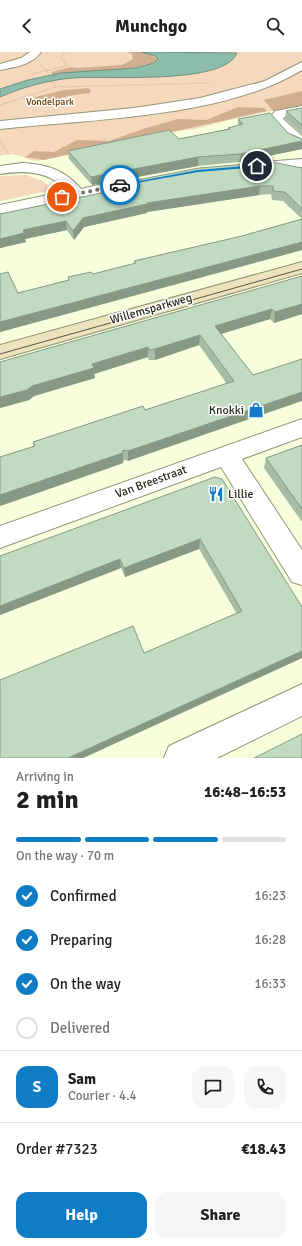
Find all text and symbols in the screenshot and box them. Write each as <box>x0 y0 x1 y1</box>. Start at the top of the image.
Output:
icon: back <box>16 15 38 37</box>
text: Munchgo <box>115 15 187 37</box>
icon: search <box>264 15 286 37</box>
park label: Vondelpark <box>26 96 74 108</box>
pin <box>240 149 274 183</box>
icon: home <box>246 155 268 177</box>
courier <box>100 165 140 205</box>
icon: car <box>109 174 131 196</box>
pin <box>45 180 79 214</box>
icon: bag <box>51 186 73 208</box>
street label: Willemsparkweg <box>108 290 194 328</box>
shop icon: Knokki <box>247 401 265 419</box>
place label: Knokki <box>209 403 244 418</box>
street label: Van Breestraat <box>113 462 189 502</box>
restaurant icon: Lillie <box>207 485 225 503</box>
place label: Lillie <box>228 487 253 502</box>
text: Arriving in <box>16 769 74 785</box>
text: 16:48–16:53 <box>204 783 286 801</box>
text: 2 min <box>16 784 79 816</box>
text: On the way · 70 m <box>16 848 114 864</box>
icon: check <box>16 885 38 907</box>
text: Confirmed <box>50 887 117 905</box>
text: 16:23 <box>254 888 286 904</box>
icon: check <box>16 929 38 951</box>
text: Preparing <box>50 931 113 949</box>
text: 16:28 <box>254 932 286 948</box>
icon: check <box>16 973 38 995</box>
text: On the way <box>50 975 121 993</box>
text: 16:33 <box>254 976 286 992</box>
text: Delivered <box>50 1019 110 1037</box>
button: chat <box>192 1066 234 1108</box>
button: phone <box>244 1066 286 1108</box>
text: Sam <box>68 1070 96 1088</box>
text: S <box>33 1078 41 1096</box>
text: Courier · 4.4 <box>68 1088 137 1104</box>
text: Order #7323 <box>16 1140 98 1158</box>
text: €18.43 <box>241 1140 286 1158</box>
button: Help <box>16 1192 147 1238</box>
button: Share <box>155 1192 286 1238</box>

